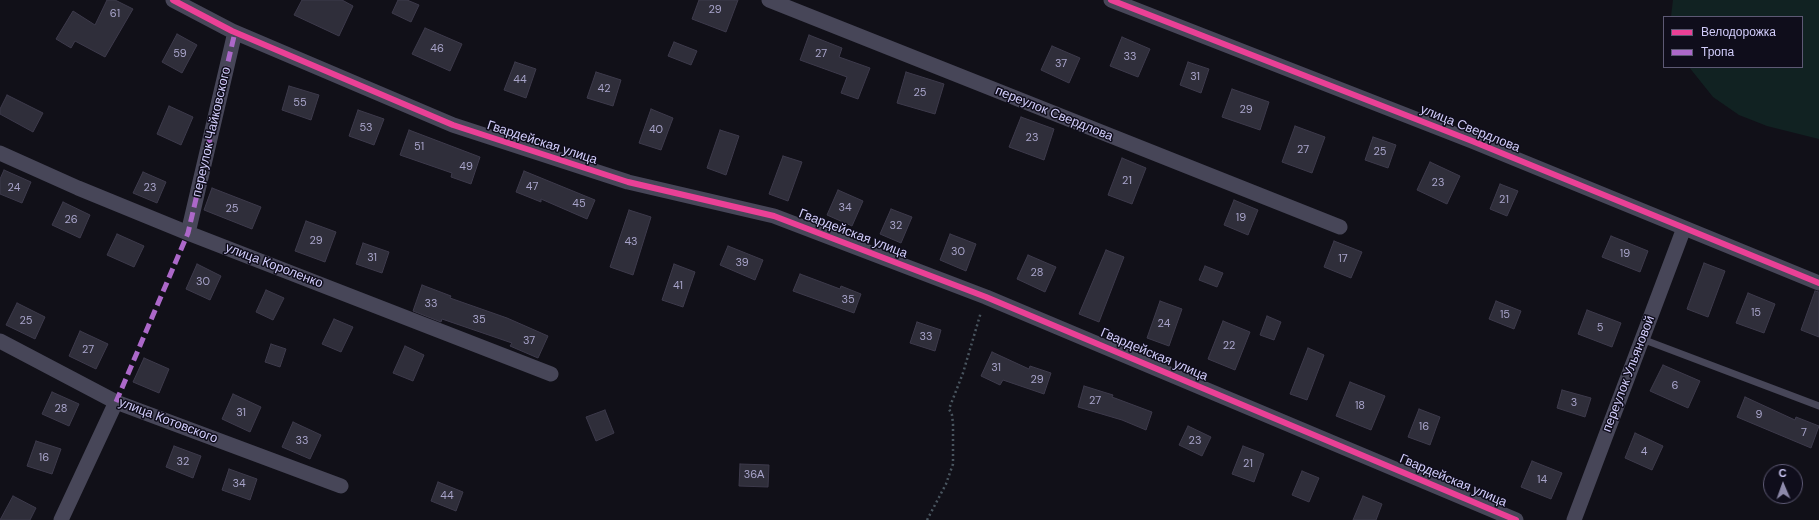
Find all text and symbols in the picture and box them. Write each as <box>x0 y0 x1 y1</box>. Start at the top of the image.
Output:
house number: 29 <box>708 3 722 17</box>
house number: 61 <box>110 7 120 21</box>
legend <box>1663 16 1803 68</box>
text: Велодорожка <box>1701 24 1776 40</box>
house number: 46 <box>430 42 444 56</box>
text: Тропа <box>1701 44 1734 60</box>
house number: 59 <box>173 47 187 61</box>
house number: 27 <box>815 47 827 61</box>
house number: 33 <box>1123 50 1137 64</box>
house number: 37 <box>1055 57 1067 71</box>
street label: переулок Чайковского <box>189 65 235 199</box>
house number: 31 <box>1190 70 1200 84</box>
house number: 44 <box>513 73 527 87</box>
house number: 42 <box>597 82 611 96</box>
street label: переулок Свердлова <box>993 83 1115 145</box>
house number: 25 <box>913 86 927 100</box>
house number: 55 <box>293 96 307 110</box>
street label: улица Свердлова <box>1418 102 1522 156</box>
house number: 29 <box>1239 103 1253 117</box>
street label: Гвардейская улица <box>485 118 599 168</box>
house number: 53 <box>359 121 373 135</box>
house number: 40 <box>649 123 663 137</box>
house number: 23 <box>1026 131 1038 145</box>
house number: 51 <box>414 140 424 154</box>
house number: 27 <box>1297 143 1309 157</box>
house number: 25 <box>1373 145 1387 159</box>
house number: 49 <box>459 160 473 174</box>
house number: 21 <box>1122 174 1132 188</box>
house number: 23 <box>1432 176 1444 190</box>
house number: 47 <box>526 180 538 194</box>
house number: 24 <box>8 181 20 195</box>
house number: 23 <box>144 181 156 195</box>
house number: 21 <box>1499 193 1509 207</box>
house number: 45 <box>572 197 586 211</box>
house number: 34 <box>838 201 852 215</box>
house number: 25 <box>225 202 239 216</box>
street label: Гвардейская улица <box>796 206 910 262</box>
house number: 19 <box>1236 211 1246 225</box>
house number: 26 <box>64 213 78 227</box>
house number: 32 <box>890 219 902 233</box>
house number: 29 <box>309 234 323 248</box>
house number: 43 <box>624 235 638 249</box>
street label: улица Короленко <box>223 240 325 292</box>
house number: 30 <box>951 245 965 259</box>
house number: 19 <box>1620 247 1630 261</box>
house number: 31 <box>367 251 377 265</box>
house number: 17 <box>1338 252 1348 266</box>
house number: 39 <box>735 256 749 270</box>
house number: 28 <box>1031 266 1043 280</box>
house number: 30 <box>196 275 210 289</box>
house number: 41 <box>673 279 683 293</box>
house number: 35 <box>841 293 855 307</box>
house number: 33 <box>424 297 438 311</box>
house number: 15 <box>1751 306 1761 320</box>
house number: 15 <box>1500 308 1510 322</box>
house number: 35 <box>472 313 486 327</box>
house number: 25 <box>19 314 33 328</box>
street label: переулок Ульяновой <box>1600 314 1658 434</box>
house number: 24 <box>1158 317 1170 331</box>
house number: 5 <box>1597 321 1603 335</box>
street label: Гвардейская улица <box>1098 325 1210 385</box>
house number: 33 <box>919 330 933 344</box>
house number: 37 <box>523 334 535 348</box>
house number: 22 <box>1223 339 1235 353</box>
house number: 27 <box>82 343 94 357</box>
house number: 31 <box>991 361 1001 375</box>
house number: 29 <box>1030 373 1044 387</box>
house number: 6 <box>1672 379 1678 393</box>
house number: 27 <box>1089 394 1101 408</box>
street label: улица Котовского <box>116 395 220 447</box>
house number: 3 <box>1571 396 1577 410</box>
house number: 18 <box>1355 399 1365 413</box>
house number: 28 <box>55 402 67 416</box>
house number: 31 <box>236 406 246 420</box>
house number: 9 <box>1756 408 1762 422</box>
house number: 16 <box>1419 420 1429 434</box>
house number: 7 <box>1801 426 1807 440</box>
house number: 33 <box>295 434 309 448</box>
house number: 23 <box>1189 434 1201 448</box>
house number: 4 <box>1641 445 1647 459</box>
house number: 16 <box>39 451 49 465</box>
street label: Гвардейская улица <box>1397 451 1509 511</box>
house number: 32 <box>177 455 189 469</box>
house number: 21 <box>1243 457 1253 471</box>
north arrow <box>1763 464 1803 504</box>
text: С <box>1778 466 1787 480</box>
house number: 36А <box>744 468 764 482</box>
house number: 14 <box>1537 473 1547 487</box>
house number: 34 <box>232 477 246 491</box>
house number: 44 <box>440 489 454 503</box>

